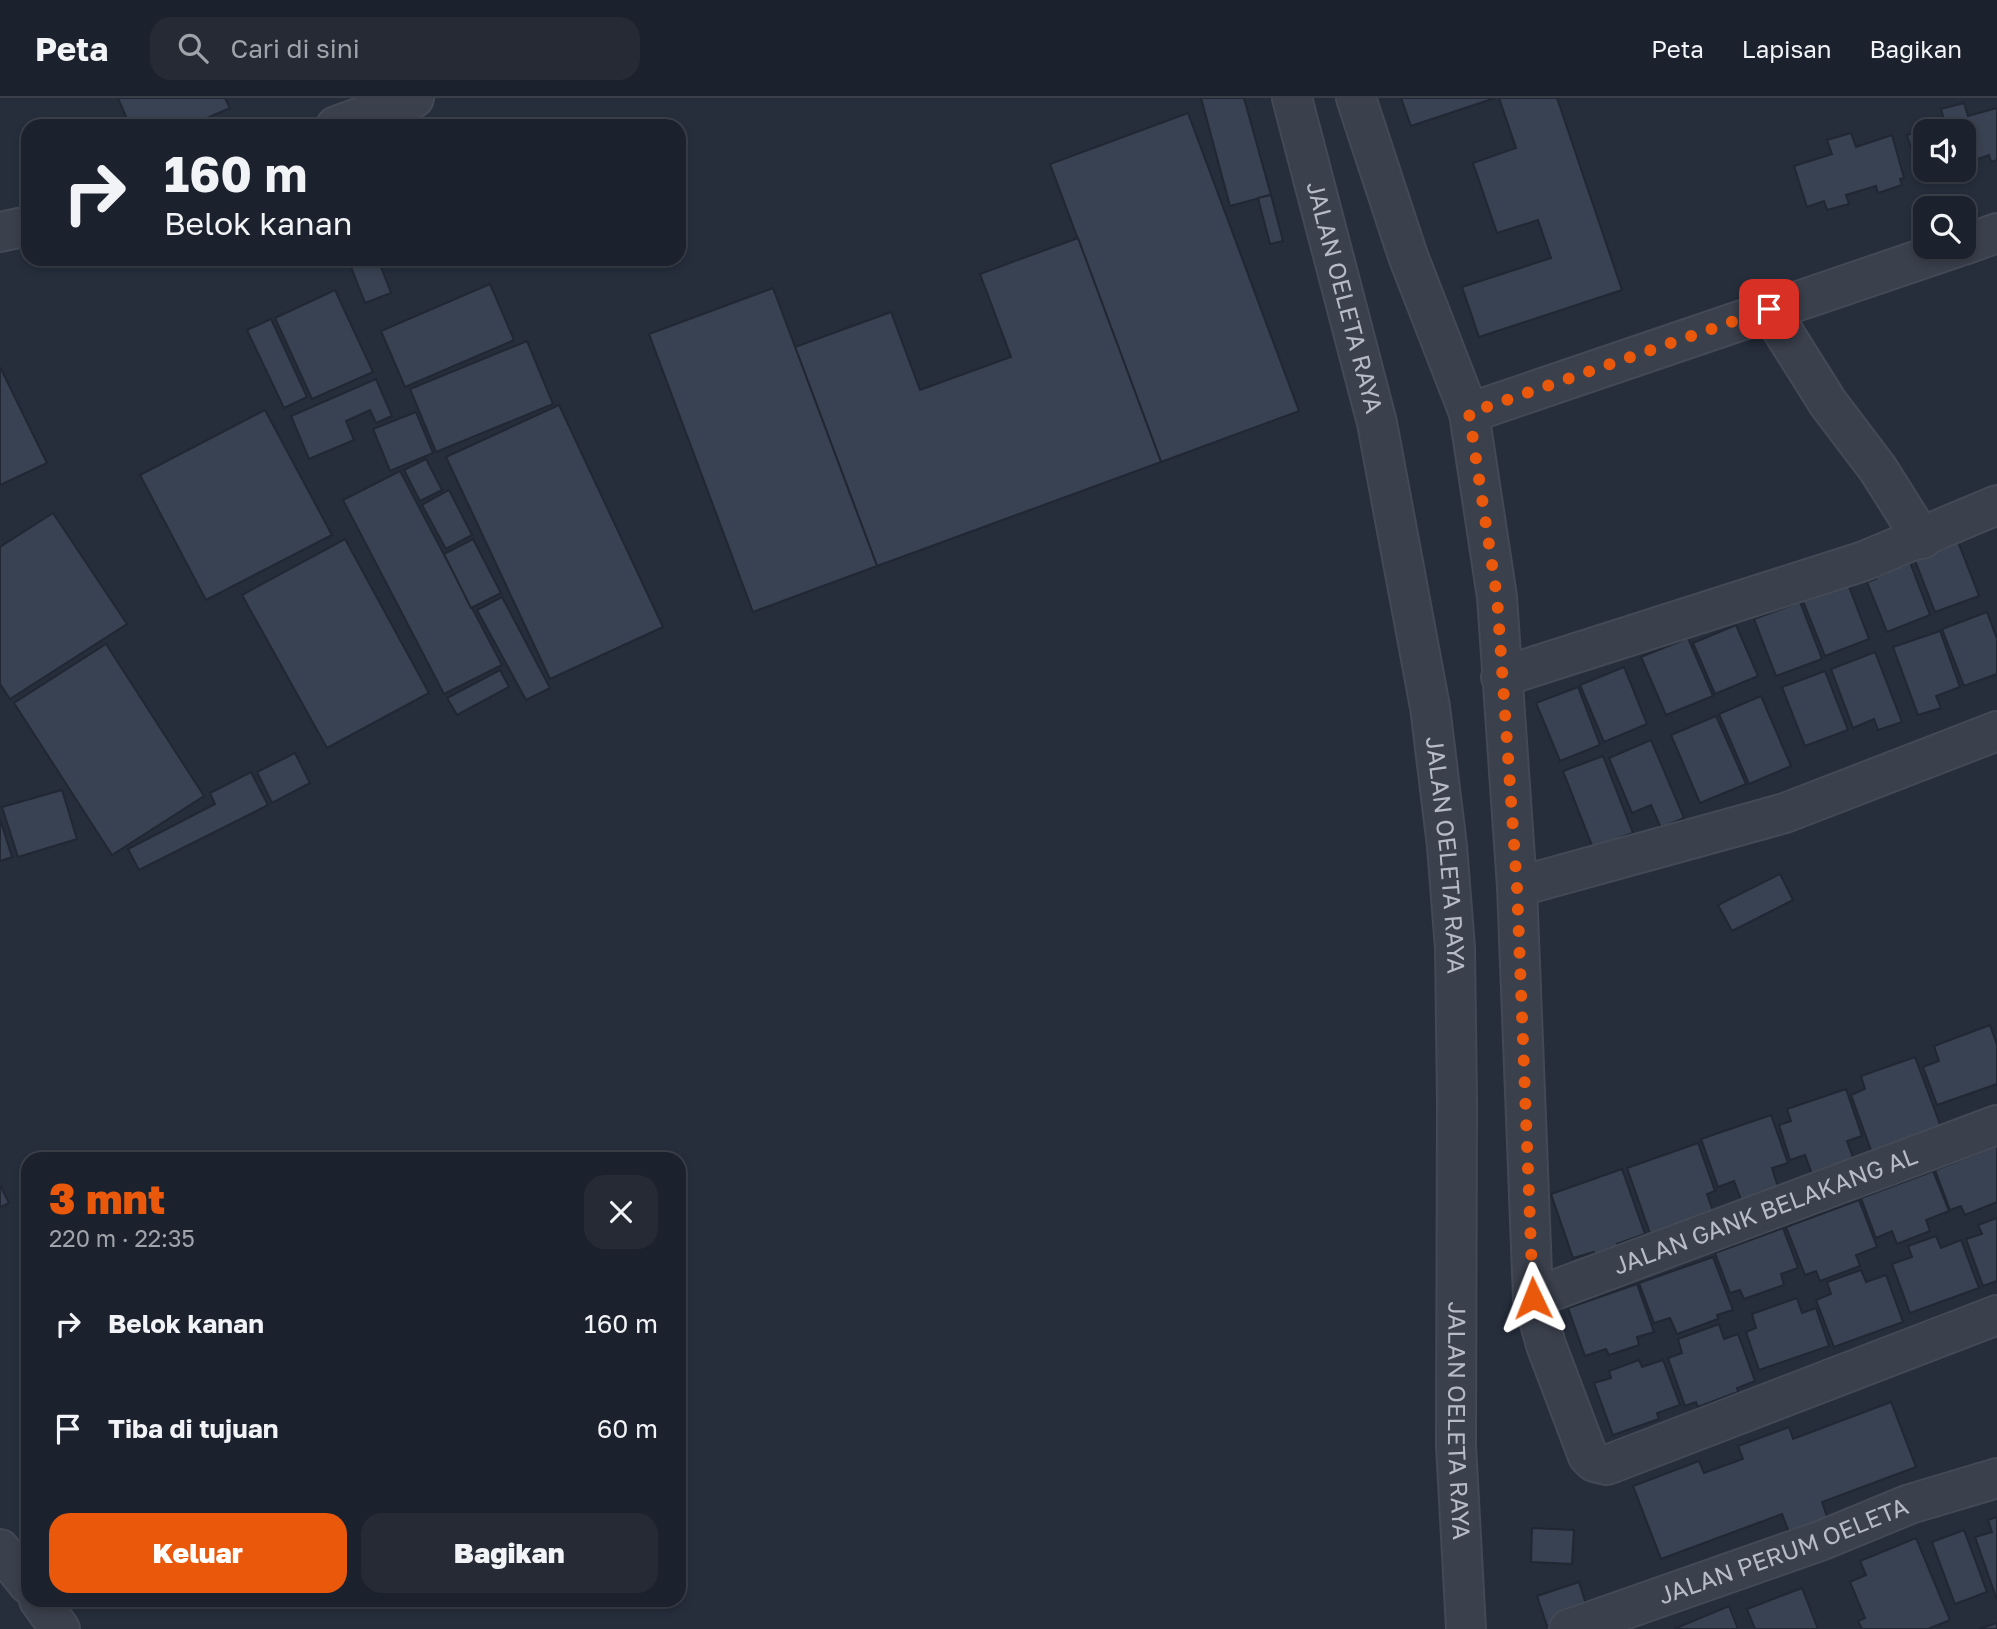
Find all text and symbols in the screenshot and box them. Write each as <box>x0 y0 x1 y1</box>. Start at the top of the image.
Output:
search box <box>150 17 640 80</box>
text: Peta <box>35 29 108 68</box>
icon: search <box>174 29 212 67</box>
text: Cari di sini <box>230 33 360 64</box>
text: Peta <box>1651 34 1704 63</box>
text: Lapisan <box>1742 34 1832 63</box>
text: Bagikan <box>1870 34 1962 63</box>
map controls <box>1913 119 1976 259</box>
button: sound <box>1913 119 1976 182</box>
text: 160 m <box>164 144 307 203</box>
icon: right <box>49 147 140 238</box>
street label: JALAN OELETA RAYA <box>1301 178 1390 416</box>
button: search <box>1913 196 1976 259</box>
text: Belok kanan <box>164 204 352 242</box>
pin <box>1739 279 1799 339</box>
icon: arrive <box>1750 290 1788 328</box>
street label: JALAN OELETA RAYA <box>1421 735 1471 974</box>
street label: JALAN GANK BELAKANG AL <box>1609 1140 1921 1280</box>
text: 3 mnt <box>49 1173 165 1223</box>
button: close <box>584 1175 658 1249</box>
text: 220 m · 22:35 <box>49 1224 195 1252</box>
position arrow <box>1496 1261 1570 1335</box>
street label: JALAN OELETA RAYA <box>1443 1301 1477 1541</box>
icon: right <box>49 1305 87 1343</box>
text: Belok kanan <box>108 1308 264 1339</box>
text: 160 m <box>584 1308 658 1339</box>
icon: arrive <box>49 1410 87 1448</box>
text: Tiba di tujuan <box>108 1413 278 1444</box>
text: 60 m <box>597 1413 658 1444</box>
street label: JALAN PERUM OELETA <box>1654 1490 1912 1610</box>
button: Keluar <box>49 1513 347 1593</box>
button: Bagikan <box>361 1513 658 1593</box>

